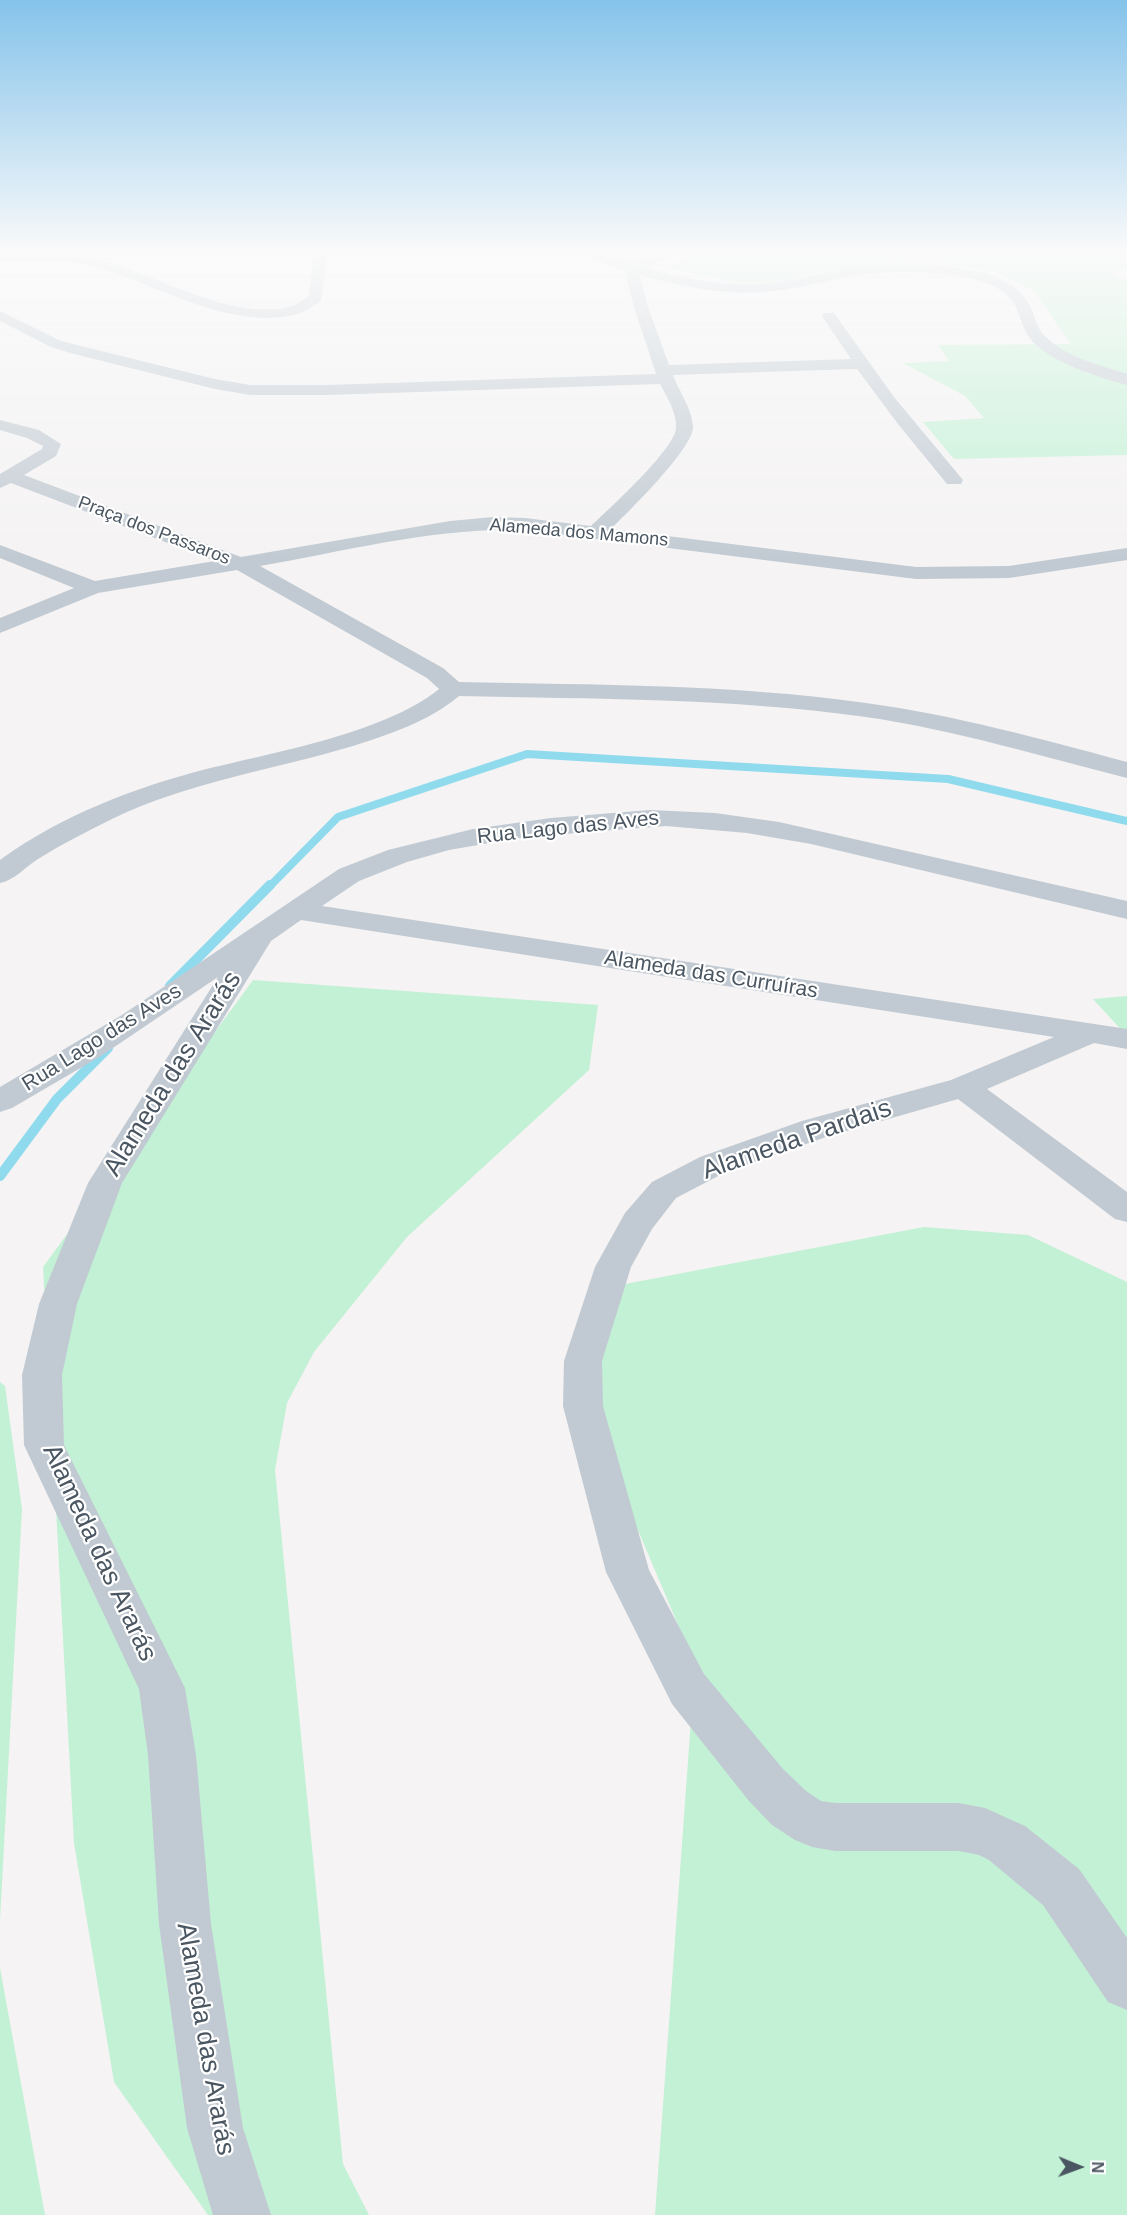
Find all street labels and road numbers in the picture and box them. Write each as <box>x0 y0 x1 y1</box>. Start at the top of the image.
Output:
street label: Praça dos Passaros <box>75 492 233 570</box>
street label: Alameda dos Mamons <box>489 514 669 552</box>
street label: Rua Lago das Aves <box>476 806 660 850</box>
street label: Alameda das Curruíras <box>602 946 820 1004</box>
street label: Alameda das Ararás <box>97 966 249 1182</box>
street label: Rua Lago das Aves <box>18 979 186 1097</box>
street label: Alameda Pardais <box>698 1093 896 1187</box>
street label: Alameda das Ararás <box>35 1440 163 1666</box>
street label: Alameda das Ararás <box>169 1920 241 2158</box>

